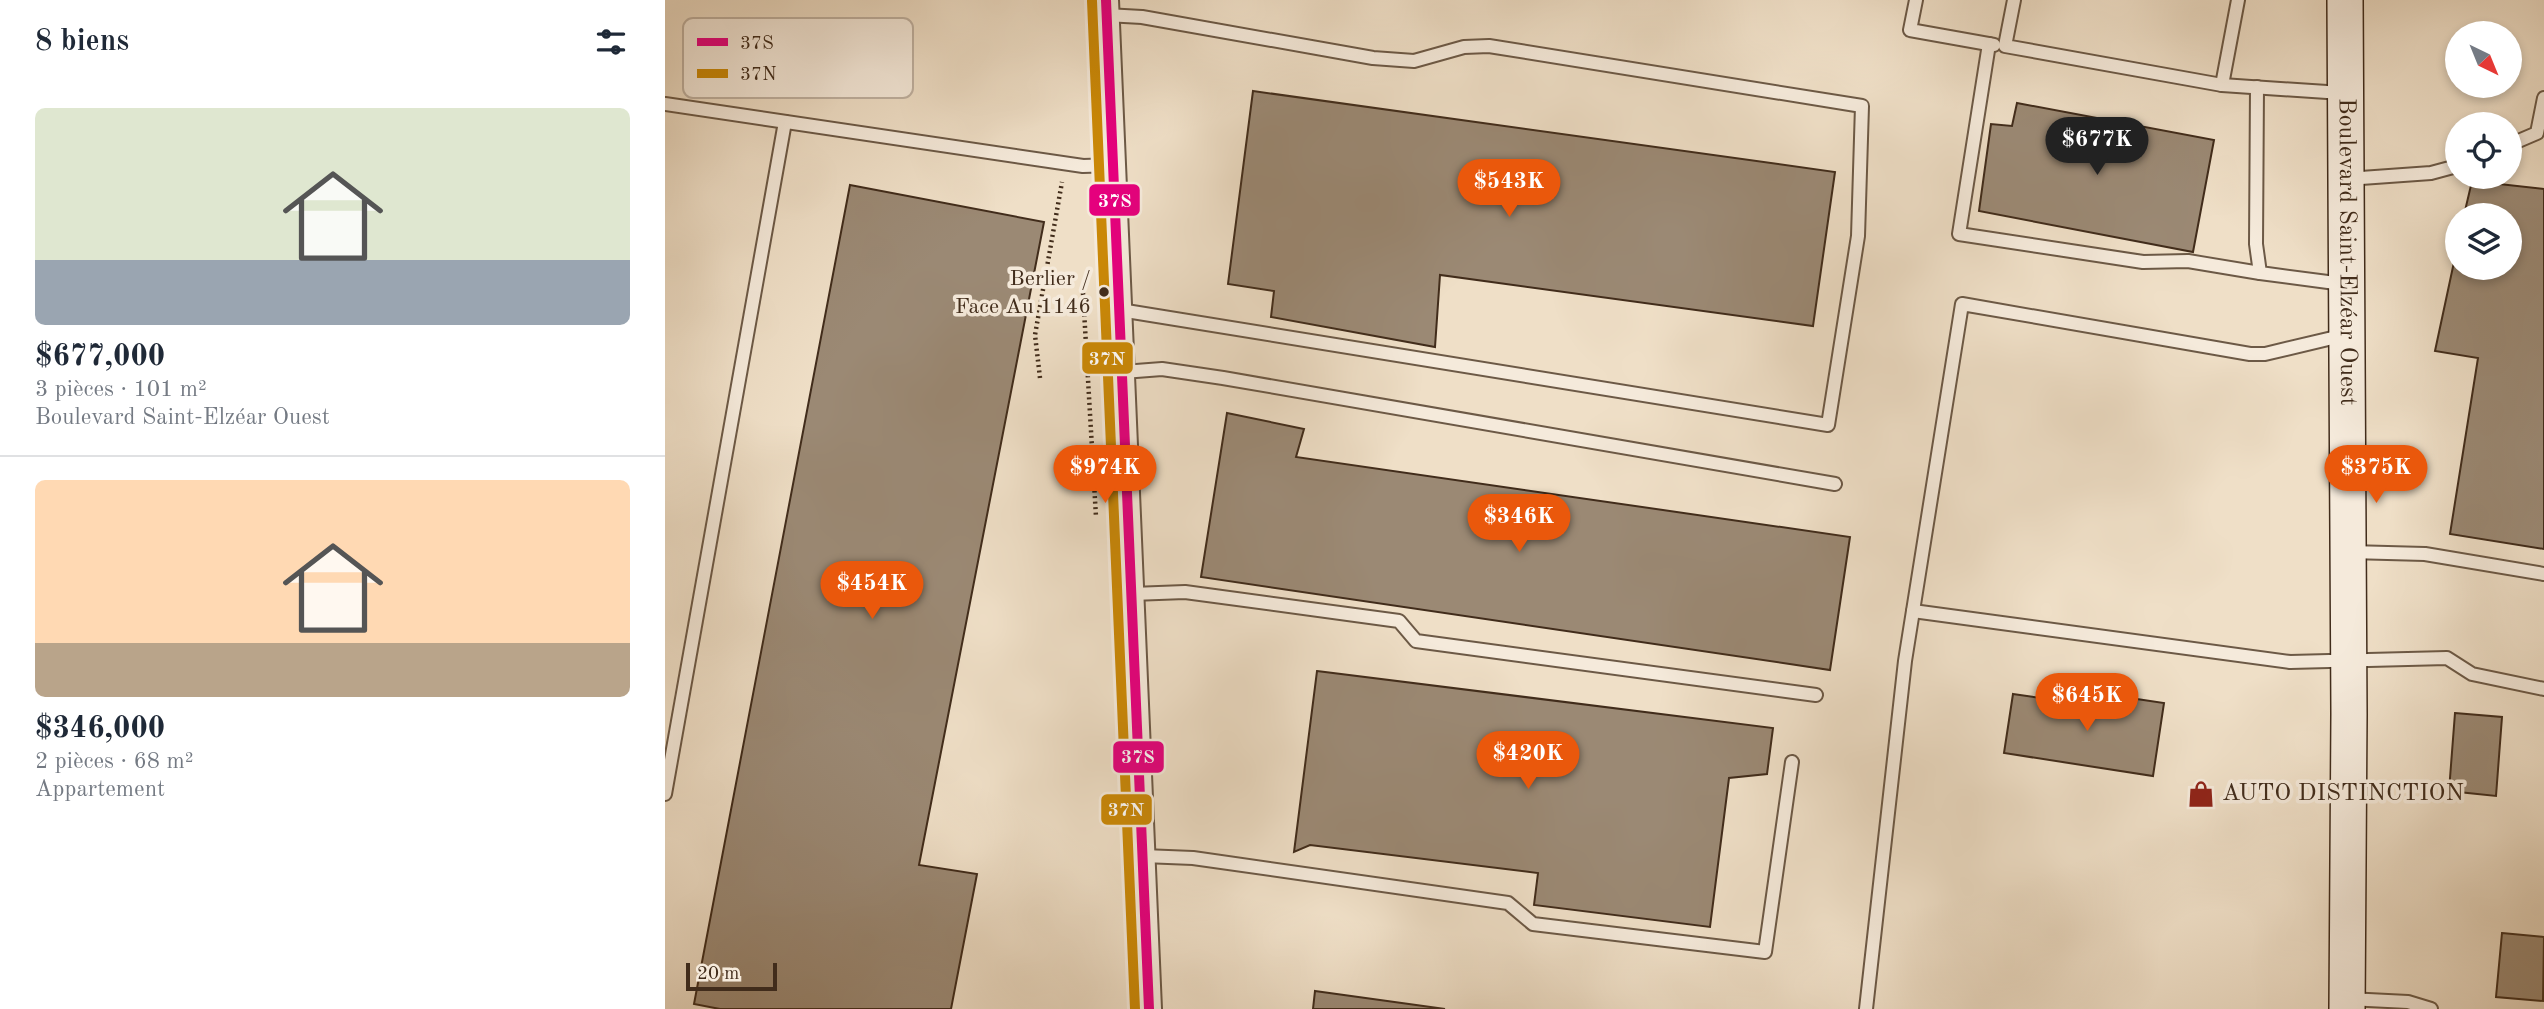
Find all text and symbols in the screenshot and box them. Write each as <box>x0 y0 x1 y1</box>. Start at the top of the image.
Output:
legend <box>683 18 913 98</box>
north arrow <box>2445 21 2522 98</box>
map controls <box>2445 21 2522 280</box>
icon: filters <box>592 23 630 61</box>
text: 8 biens <box>35 27 129 57</box>
text: 37S <box>740 35 774 54</box>
text: 37N <box>740 66 777 85</box>
street label: Boulevard Saint-Elzéar Ouest <box>2334 98 2359 406</box>
button: locate <box>2445 112 2522 189</box>
pin: $677K <box>2048 118 2146 177</box>
text: $677K <box>2061 128 2133 151</box>
icon: home <box>270 153 396 279</box>
pin: $543K <box>1460 160 1558 219</box>
text: $543K <box>1473 170 1545 193</box>
line badge: 37S <box>1088 183 1141 217</box>
text: 37S <box>1098 193 1132 212</box>
button: layers <box>2445 203 2522 280</box>
place label: Berlier / Face Au 1146 <box>955 268 1091 318</box>
marker: Berlier / Face Au 1146 <box>1097 285 1111 299</box>
line badge: 37N <box>1081 341 1134 375</box>
text: $677,000 <box>35 342 165 372</box>
text: 37N <box>1089 351 1126 370</box>
text: 3 pièces · 101 m² <box>35 378 207 401</box>
text: Boulevard Saint-Elzéar Ouest <box>35 406 330 429</box>
pin: $974K <box>1056 446 1154 505</box>
pin: $375K <box>2327 446 2425 505</box>
text: $974K <box>1069 456 1141 479</box>
text: $375K <box>2340 456 2412 479</box>
pin: $346K <box>1470 494 1568 554</box>
text: $346K <box>1483 505 1555 528</box>
icon: home <box>270 525 396 651</box>
pin: $454K <box>823 562 921 621</box>
text: $454K <box>836 572 908 595</box>
pin: $645K <box>2038 674 2136 733</box>
text: $645K <box>2051 684 2123 707</box>
text: $346,000 <box>35 714 165 744</box>
pin: $420K <box>1479 732 1577 791</box>
line badge: 37S <box>1112 740 1165 774</box>
text: $420K <box>1492 742 1564 765</box>
text: 37S <box>1121 749 1155 768</box>
text: 2 pièces · 68 m² <box>35 750 194 773</box>
text: Appartement <box>35 778 165 801</box>
shop icon: AUTO DISTINCTION <box>2186 779 2216 809</box>
place label: AUTO DISTINCTION <box>2222 782 2464 806</box>
line badge: 37N <box>1100 793 1153 826</box>
text: 37N <box>1108 802 1145 821</box>
scale bar <box>686 960 777 992</box>
text: 20 m <box>697 965 739 984</box>

